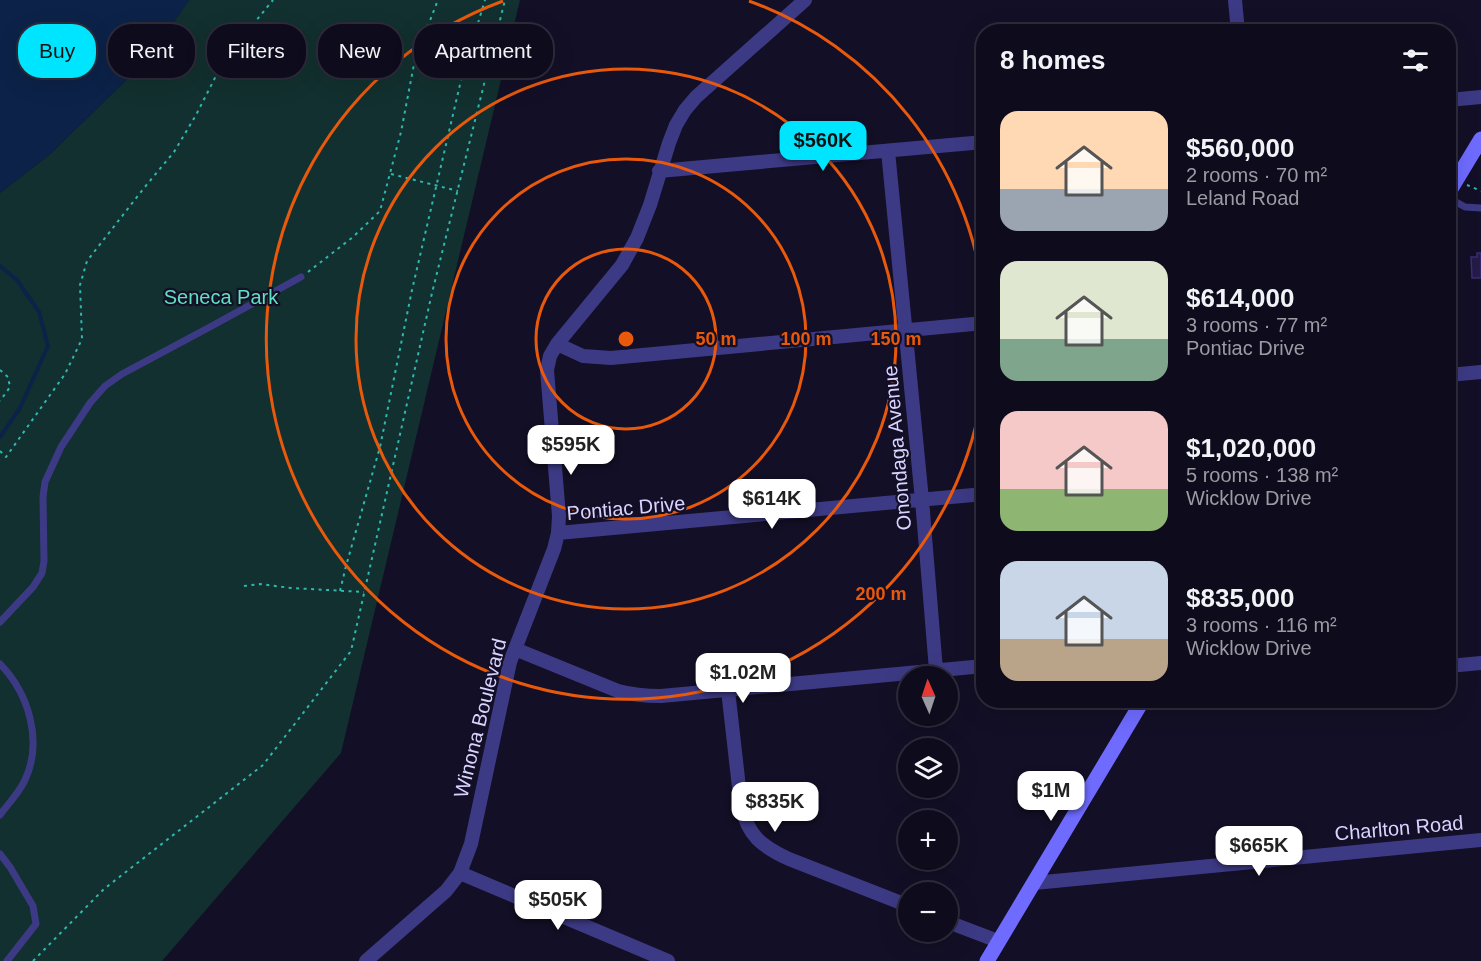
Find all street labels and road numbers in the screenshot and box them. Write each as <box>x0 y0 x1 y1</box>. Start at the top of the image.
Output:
street label: Onondaga Avenue <box>879 365 915 531</box>
street label: Pontiac Drive <box>566 492 686 524</box>
street label: Winona Boulevard <box>450 636 510 800</box>
street label: Charlton Road <box>1334 811 1464 845</box>

